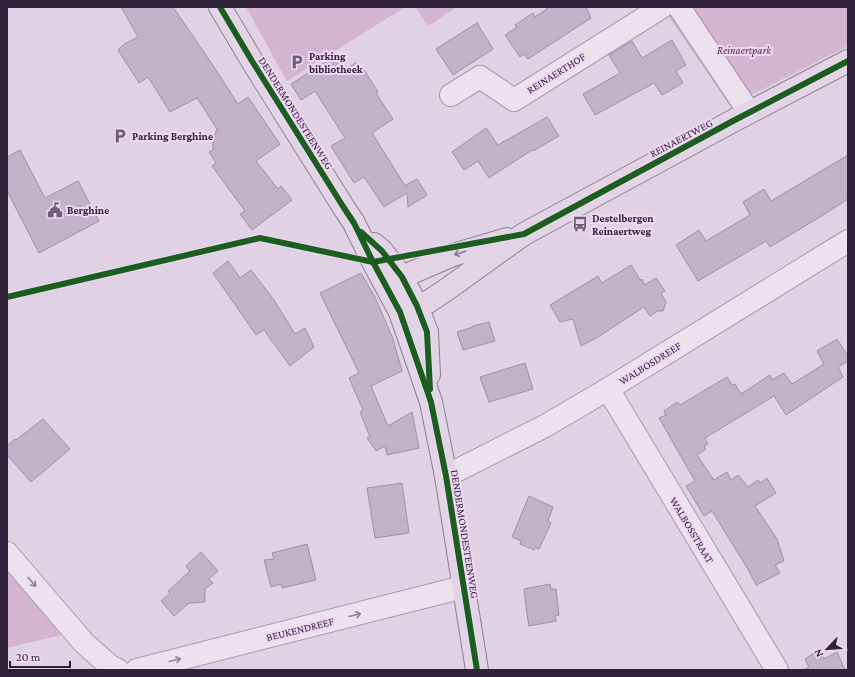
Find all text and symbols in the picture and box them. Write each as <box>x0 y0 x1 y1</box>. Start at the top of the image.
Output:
park label: Reinaertpark <box>717 44 772 57</box>
place label: Parking bibliotheek <box>308 50 364 75</box>
street label: REINAERTHOF <box>525 50 588 96</box>
parking icon: Parking bibliotheek <box>288 53 306 71</box>
street label: DENDERMONDESTEENWEG <box>256 55 336 171</box>
street label: REINAERTWEG <box>647 116 715 160</box>
parking icon: Parking Berghine <box>111 127 129 145</box>
place label: Parking Berghine <box>132 130 213 142</box>
public building icon: Berghine <box>46 201 64 219</box>
place label: Berghine <box>67 204 109 216</box>
place label: Destelbergen Reinaertweg <box>592 212 654 237</box>
bus stop icon: Destelbergen Reinaertweg <box>571 215 589 233</box>
one-way arrow <box>453 250 466 257</box>
street label: WALBOSDREEF <box>617 339 684 387</box>
street label: DENDERMONDESTEENWEG <box>449 469 481 599</box>
street label: WALBOSSTRAAT <box>668 495 716 565</box>
one-way arrow <box>28 577 37 588</box>
one-way arrow <box>348 610 361 618</box>
street label: BEUKENDREEF <box>265 615 336 643</box>
north arrow <box>807 629 847 669</box>
scale bar <box>10 643 70 669</box>
text: N <box>811 647 825 659</box>
text: 20 m <box>16 650 41 664</box>
one-way arrow <box>168 656 181 664</box>

